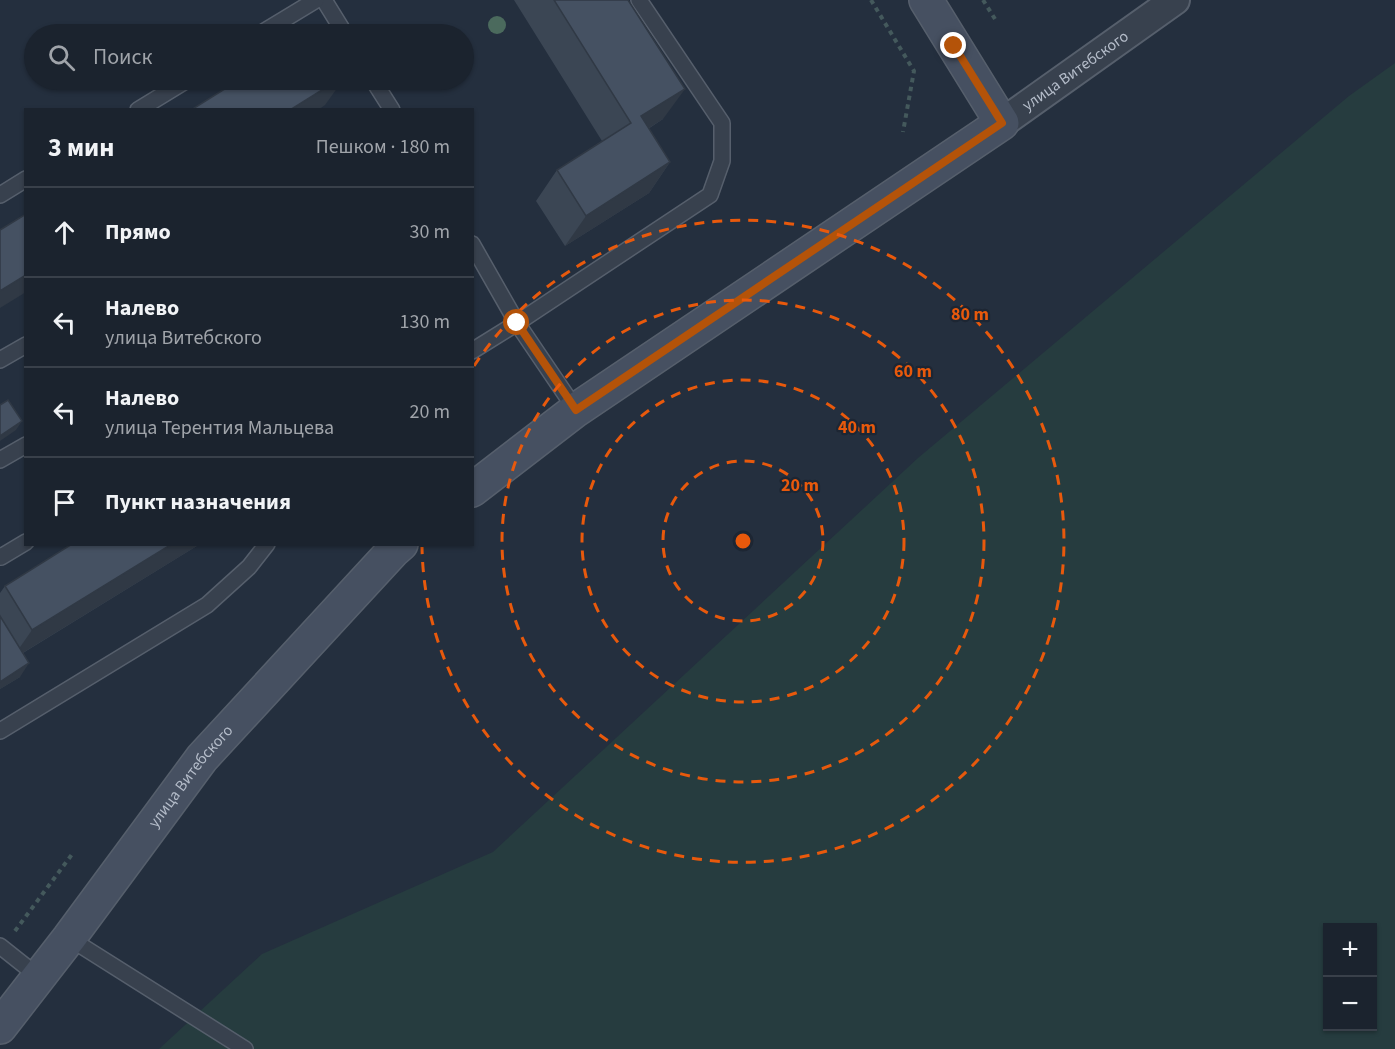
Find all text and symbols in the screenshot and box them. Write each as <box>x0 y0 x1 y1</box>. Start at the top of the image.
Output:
search box <box>24 24 474 90</box>
street label: улица Витебского <box>1018 25 1133 116</box>
route end <box>940 32 966 58</box>
icon: search <box>45 41 78 74</box>
text: Поиск <box>93 41 152 73</box>
text: 3 мин <box>48 129 114 166</box>
text: Пешком · 180 m <box>316 133 450 161</box>
icon: ahead <box>48 216 81 249</box>
text: Прямо <box>105 216 171 248</box>
text: 30 m <box>410 218 450 246</box>
text: Налево <box>105 292 179 324</box>
text: 80 m <box>951 302 989 327</box>
icon: left <box>48 306 81 339</box>
text: 130 m <box>400 308 450 336</box>
route start <box>503 309 529 335</box>
text: улица Витебского <box>105 324 262 352</box>
text: 60 m <box>894 359 932 384</box>
text: Налево <box>105 382 179 414</box>
icon: left <box>48 396 81 429</box>
text: 20 m <box>410 398 450 426</box>
text: улица Терентия Мальцева <box>105 414 334 442</box>
text: 40 m <box>838 415 876 440</box>
text: 20 m <box>781 473 819 498</box>
icon: arrive <box>48 486 81 519</box>
text: Пункт назначения <box>105 486 291 518</box>
centre of rings <box>733 531 753 551</box>
street label: улица Витебского <box>143 720 238 832</box>
map controls <box>1323 923 1377 1031</box>
button: + <box>1323 923 1377 977</box>
button: − <box>1323 977 1377 1031</box>

